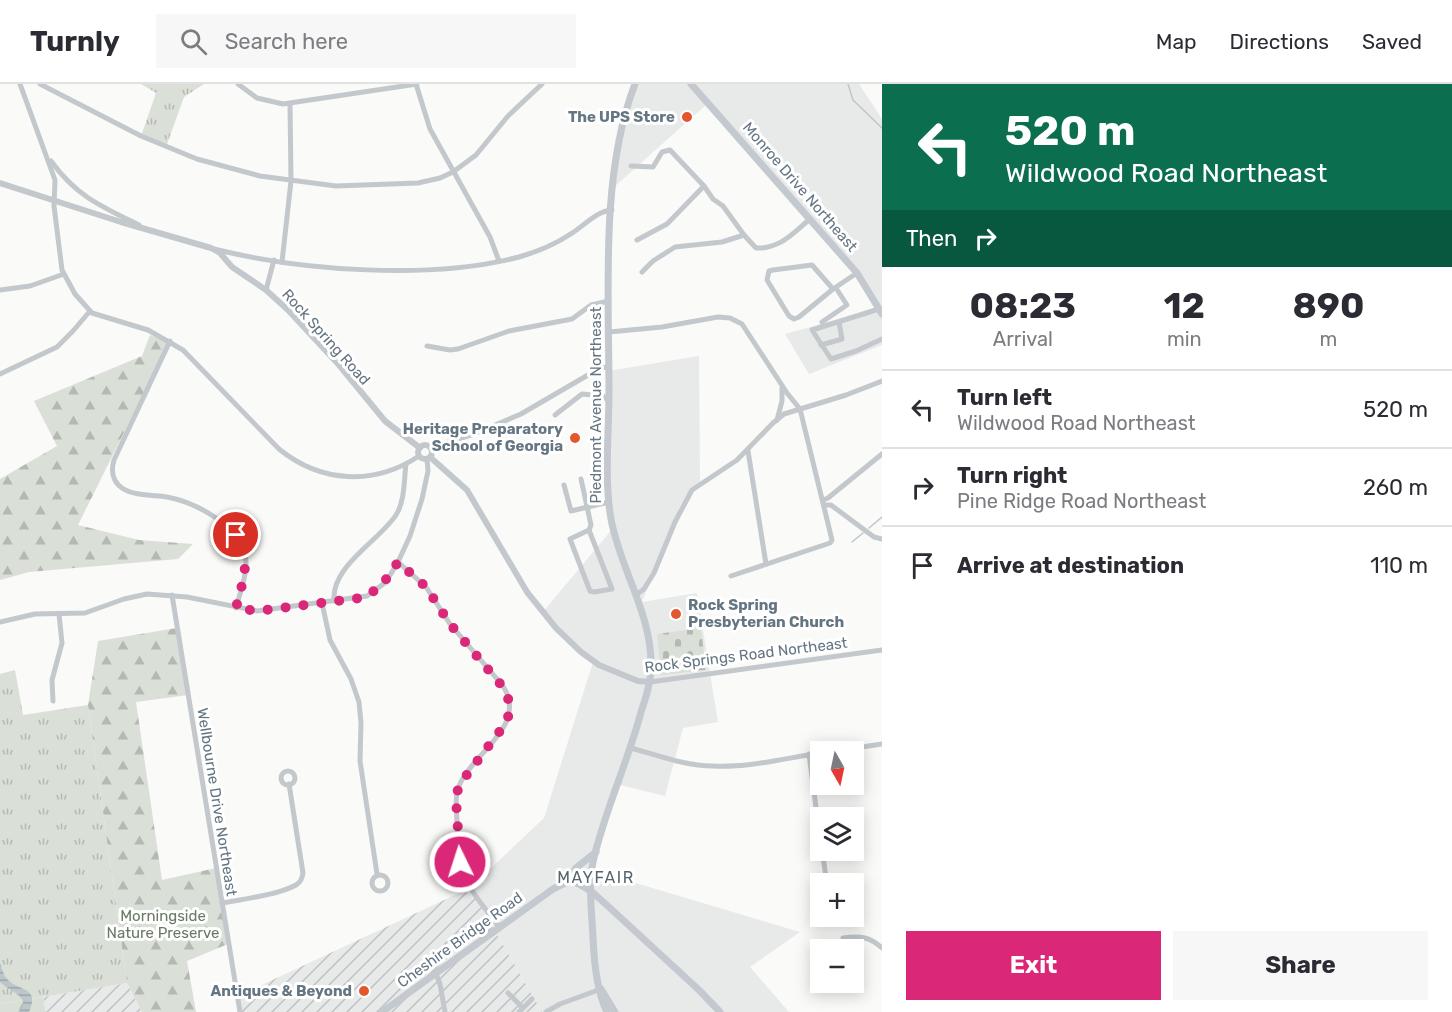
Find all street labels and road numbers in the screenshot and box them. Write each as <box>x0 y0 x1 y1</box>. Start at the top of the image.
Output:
street label: Monroe Drive Northeast <box>739 119 861 255</box>
street label: Rock Spring Road <box>278 285 374 389</box>
street label: Piedmont Avenue Northeast <box>587 306 605 503</box>
street label: Rock Springs Road Northeast <box>644 634 848 676</box>
street label: Wellbourne Drive Northeast <box>193 707 241 898</box>
street label: Cheshire Bridge Road <box>394 889 526 991</box>

